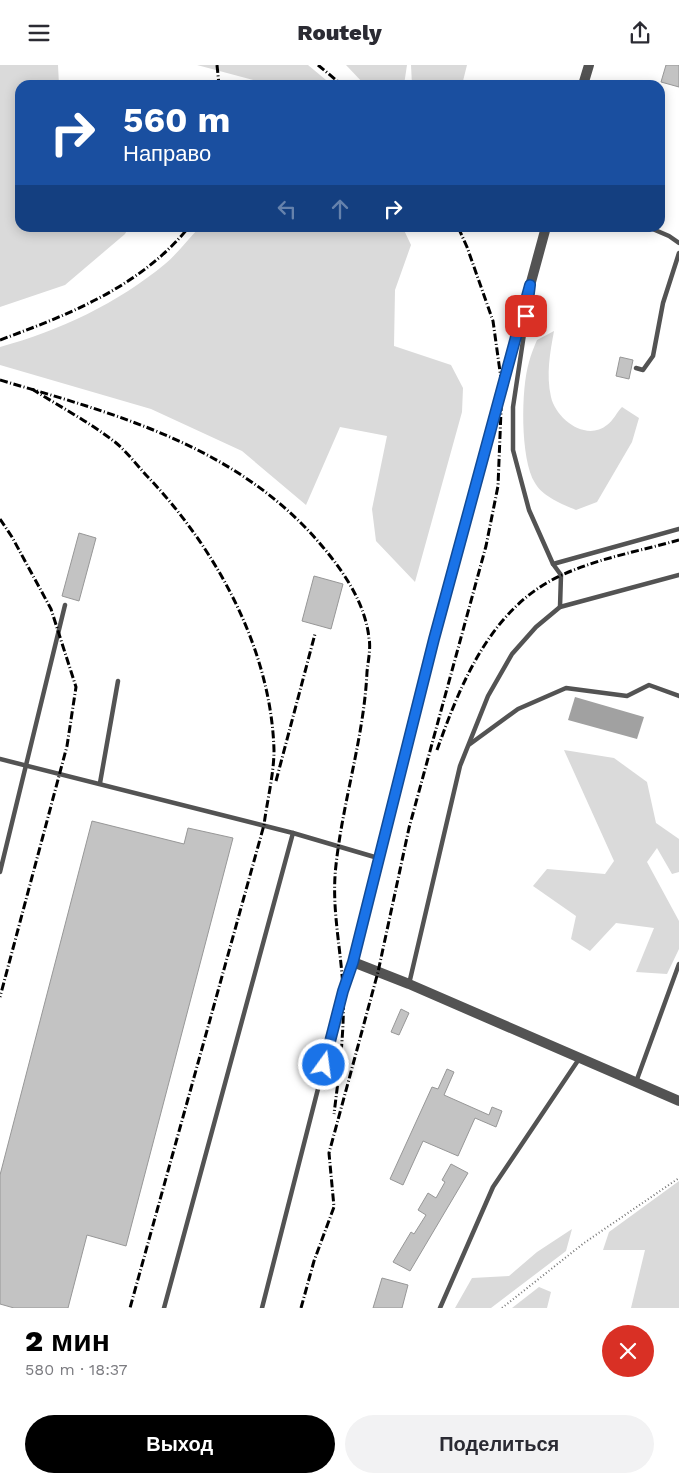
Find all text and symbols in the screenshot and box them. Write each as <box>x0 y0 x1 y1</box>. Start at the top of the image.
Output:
icon: menu <box>25 19 53 47</box>
icon: share <box>626 19 654 47</box>
text: Routely <box>297 20 382 45</box>
text: 560 m <box>123 99 230 141</box>
icon: right <box>40 100 105 165</box>
text: Направо <box>123 141 211 166</box>
icon: left <box>273 195 301 223</box>
icon: ahead <box>326 195 354 223</box>
icon: right <box>379 195 407 223</box>
pin <box>505 295 547 337</box>
icon: arrive <box>512 302 540 330</box>
position arrow <box>297 1038 349 1090</box>
text: 2 мин <box>25 1323 110 1358</box>
button: close <box>602 1325 654 1377</box>
text: 580 m · 18:37 <box>25 1360 128 1379</box>
button: Выход <box>25 1415 335 1473</box>
button: Поделиться <box>345 1415 654 1473</box>

